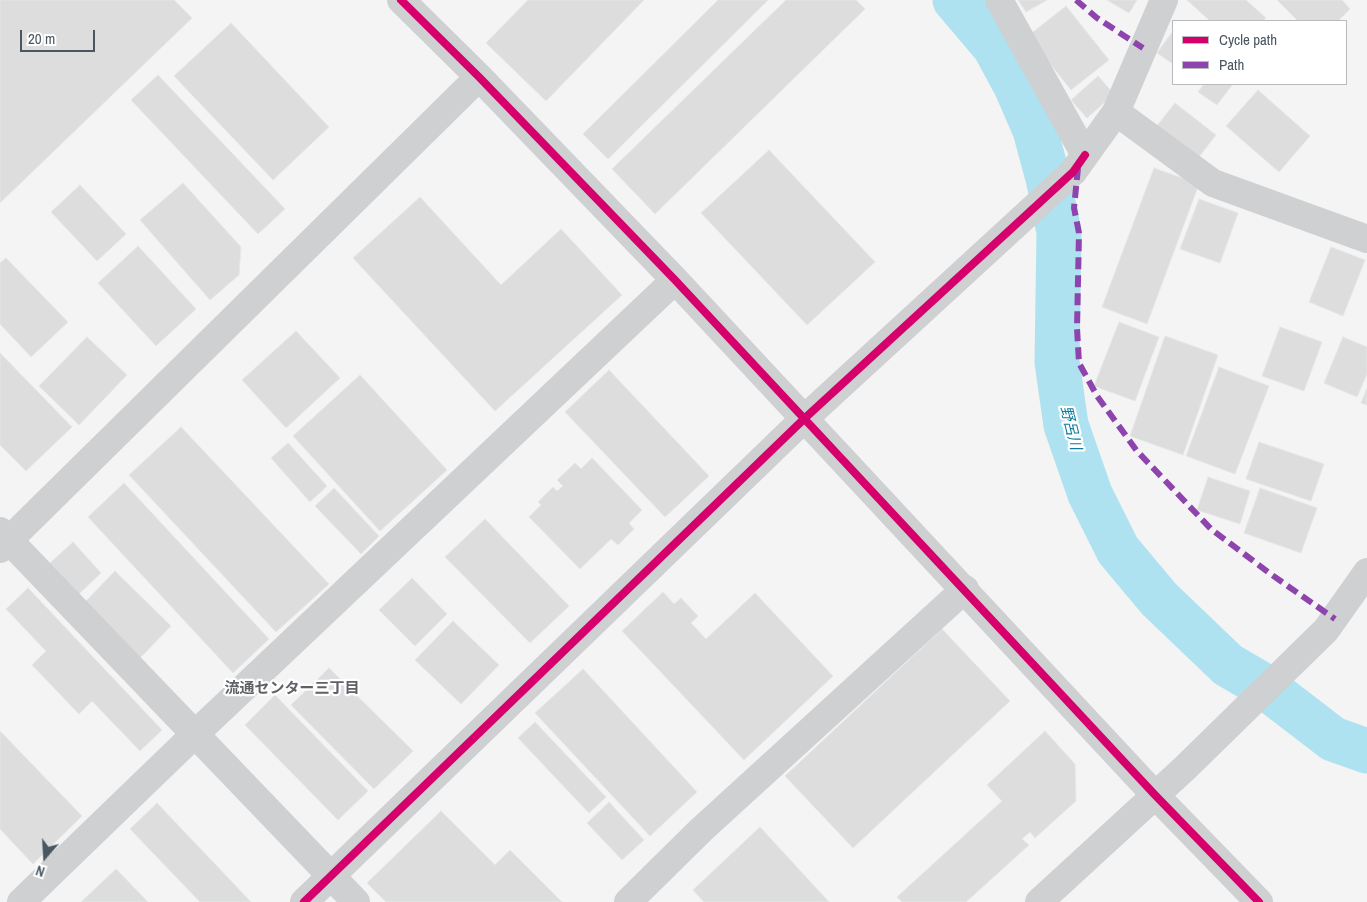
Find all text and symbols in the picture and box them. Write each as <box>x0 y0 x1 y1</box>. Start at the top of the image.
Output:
scale bar <box>22 20 98 52</box>
legend <box>1172 20 1347 85</box>
text: 20 m <box>28 28 55 49</box>
text: Cycle path <box>1219 29 1277 50</box>
text: Path <box>1219 54 1244 75</box>
water label: 野呂川 <box>1056 404 1084 452</box>
district label: 流通センター三丁目 <box>225 680 359 698</box>
north arrow <box>20 832 70 882</box>
text: N <box>33 861 47 881</box>

